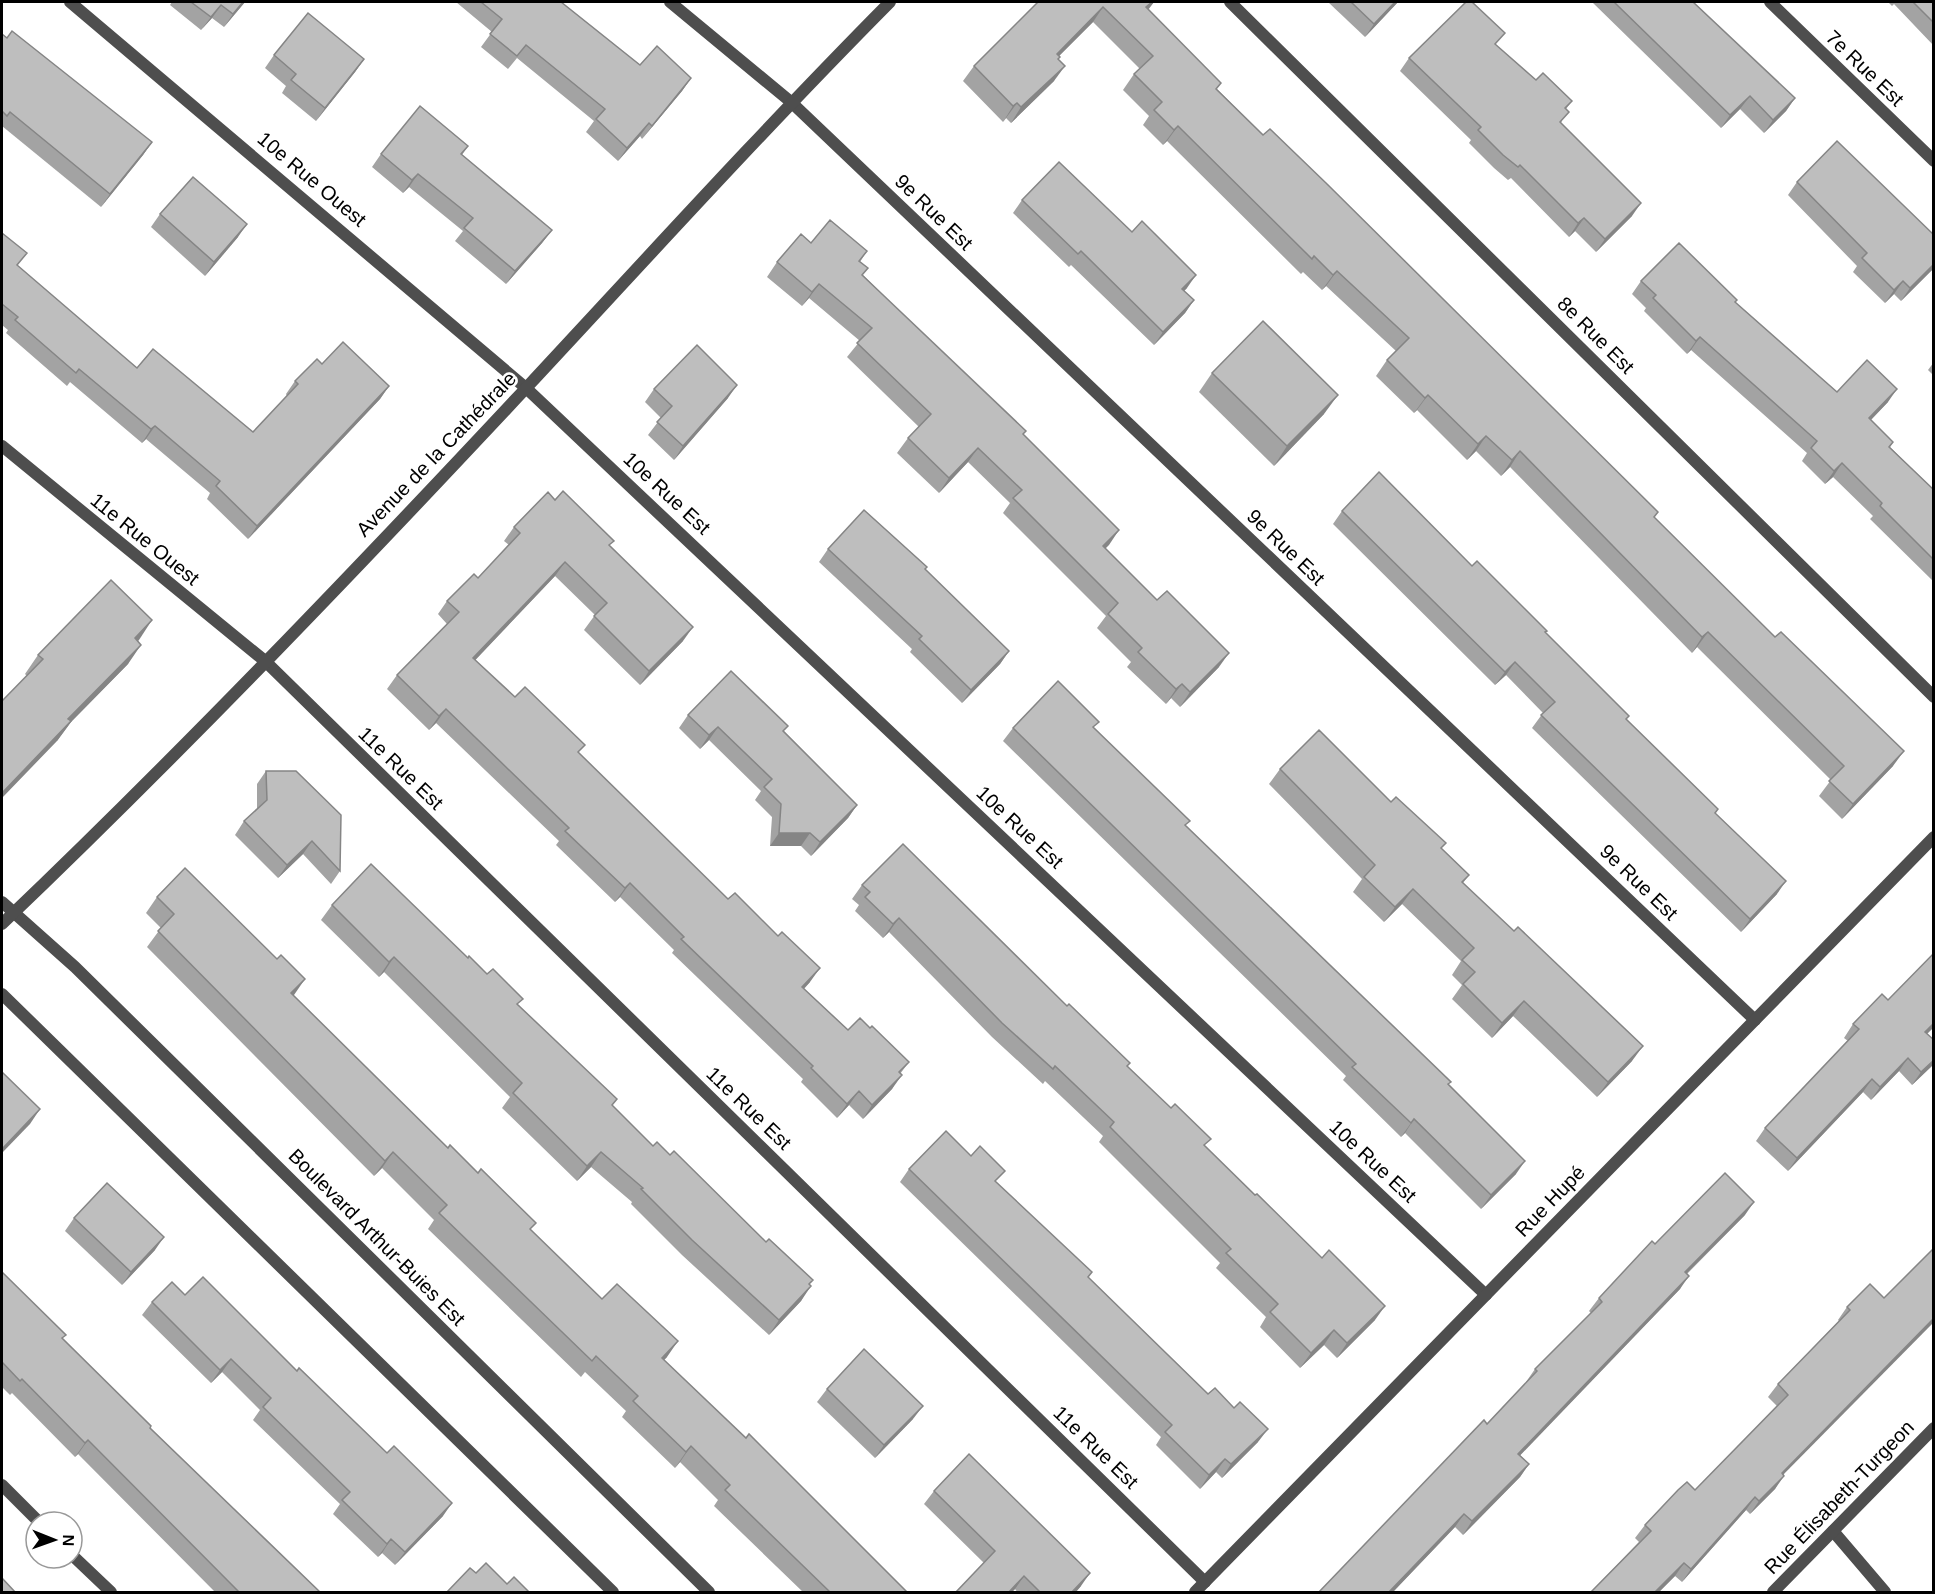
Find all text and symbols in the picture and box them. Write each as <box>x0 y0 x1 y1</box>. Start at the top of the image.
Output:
street label: 7e Rue Est <box>1822 26 1909 111</box>
street label: 10e Rue Ouest <box>253 127 371 231</box>
street label: 9e Rue Est <box>891 170 978 255</box>
street label: 8e Rue Est <box>1553 292 1639 378</box>
street label: Avenue de la Cathédrale <box>352 367 520 541</box>
street label: 10e Rue Est <box>619 447 715 539</box>
street label: 11e Rue Ouest <box>86 489 204 590</box>
street label: 9e Rue Est <box>1243 505 1330 590</box>
street label: 11e Rue Est <box>354 722 448 814</box>
street label: 10e Rue Est <box>972 781 1068 873</box>
street label: 9e Rue Est <box>1596 840 1683 925</box>
street label: 11e Rue Est <box>702 1062 796 1154</box>
street label: 10e Rue Est <box>1325 1115 1421 1207</box>
street label: Boulevard Arthur-Buies Est <box>284 1144 470 1330</box>
street label: Rue Hupé <box>1511 1161 1589 1241</box>
street label: 11e Rue Est <box>1049 1401 1143 1493</box>
street label: Rue Élisabeth-Turgeon <box>1760 1416 1918 1578</box>
north arrow <box>24 1510 84 1570</box>
text: N <box>60 1534 77 1546</box>

